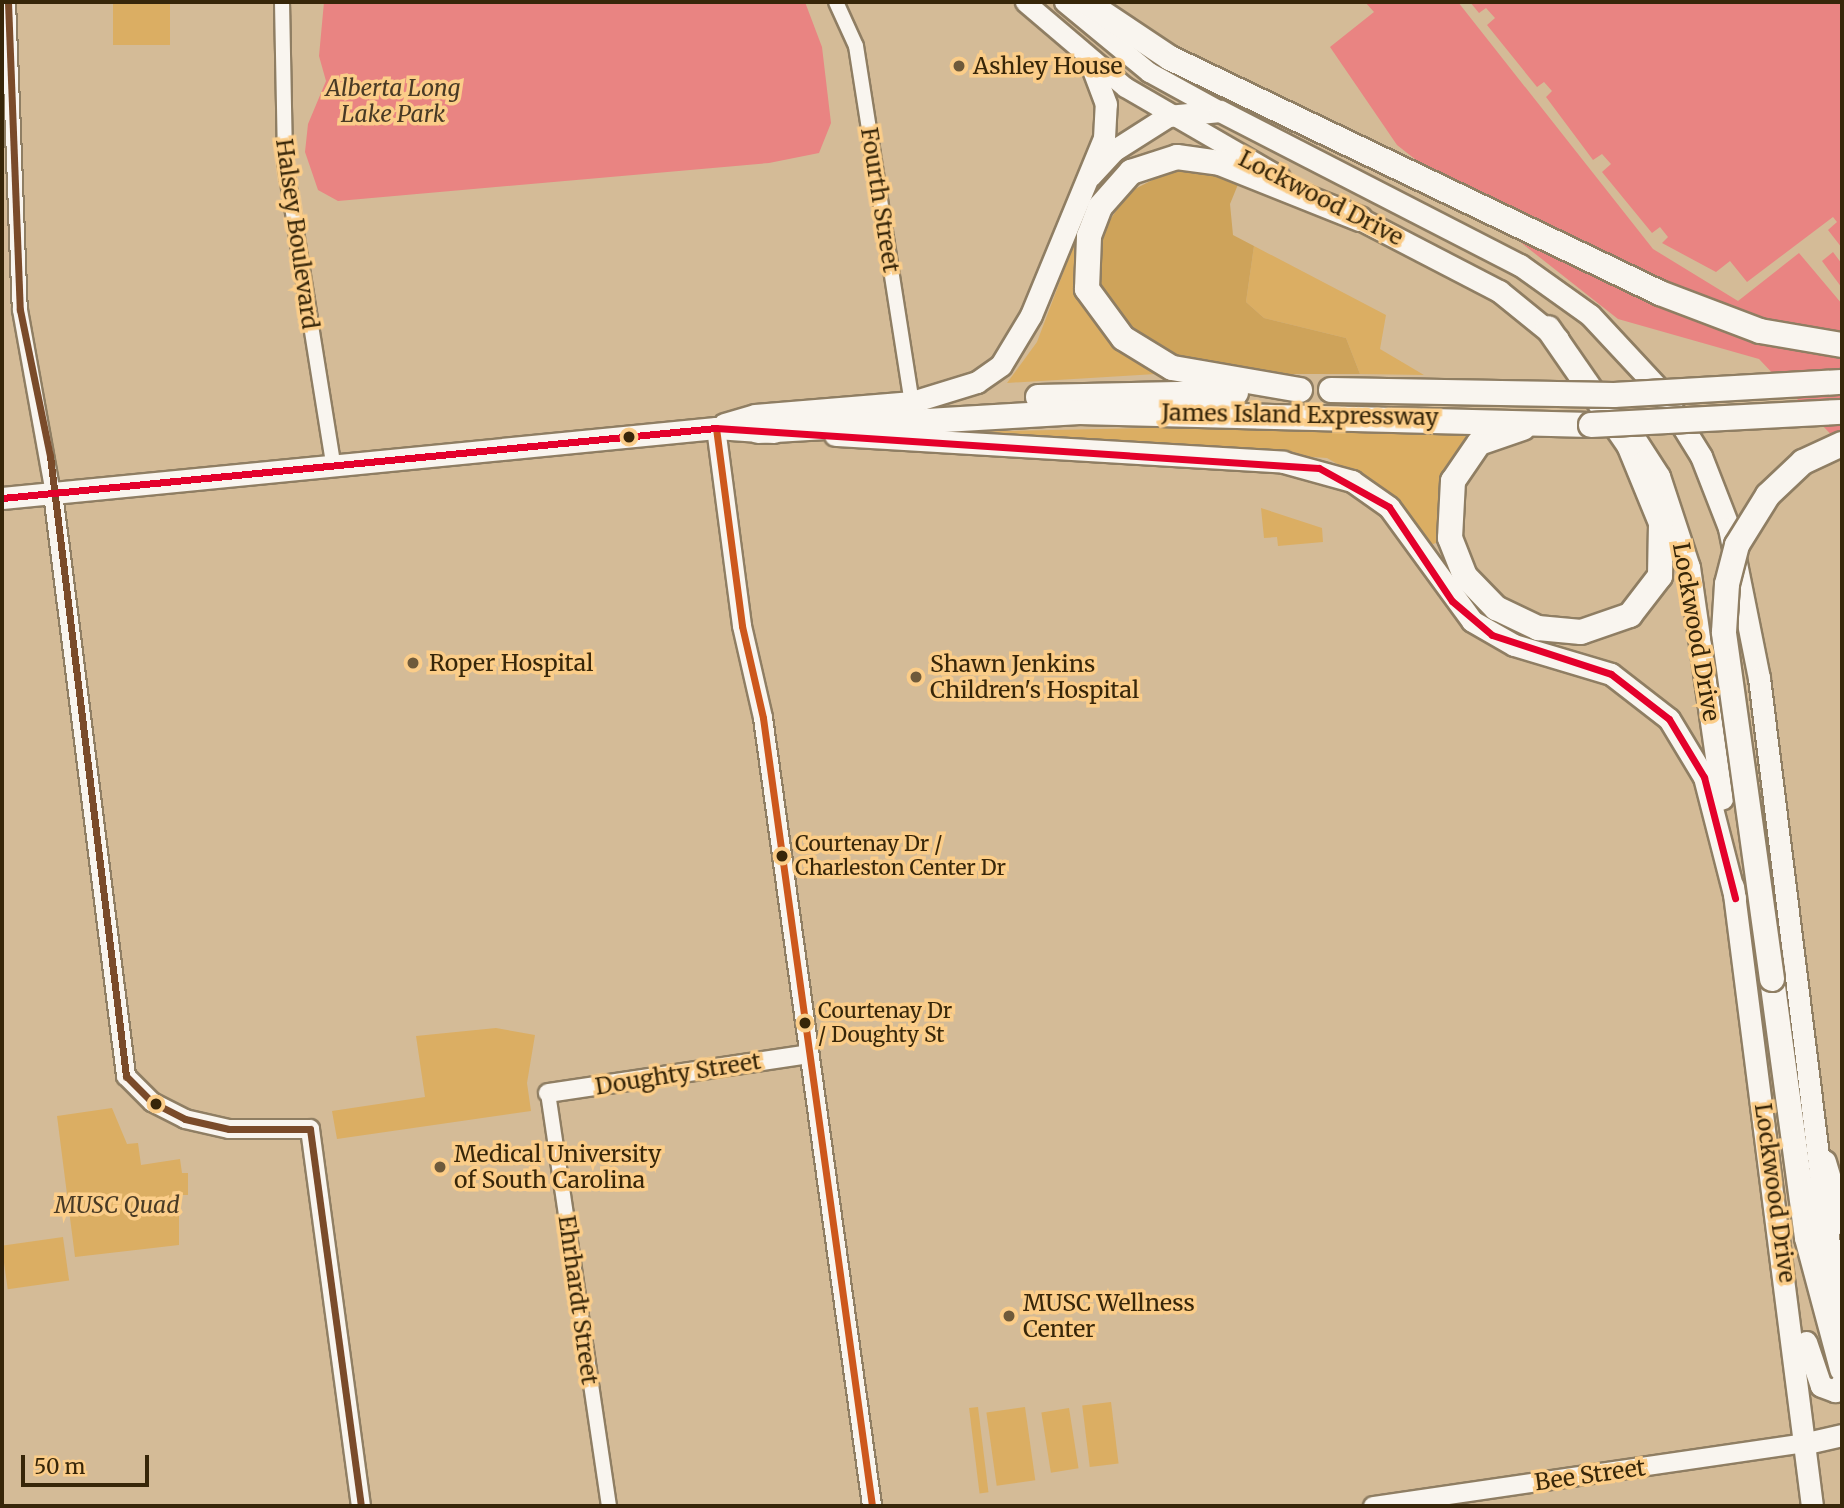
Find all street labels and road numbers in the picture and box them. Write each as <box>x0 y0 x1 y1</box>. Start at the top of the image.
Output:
street label: Fourth Street <box>855 125 905 275</box>
street label: Halsey Boulevard <box>270 137 324 331</box>
street label: Lockwood Drive <box>1234 145 1408 251</box>
street label: James Island Expressway <box>1161 399 1439 431</box>
street label: Lockwood Drive <box>1667 541 1725 723</box>
street label: Doughty Street <box>593 1047 763 1101</box>
street label: Lockwood Drive <box>1749 1102 1801 1284</box>
street label: Ehrhardt Street <box>552 1214 604 1386</box>
street label: Bee Street <box>1533 1454 1647 1496</box>

